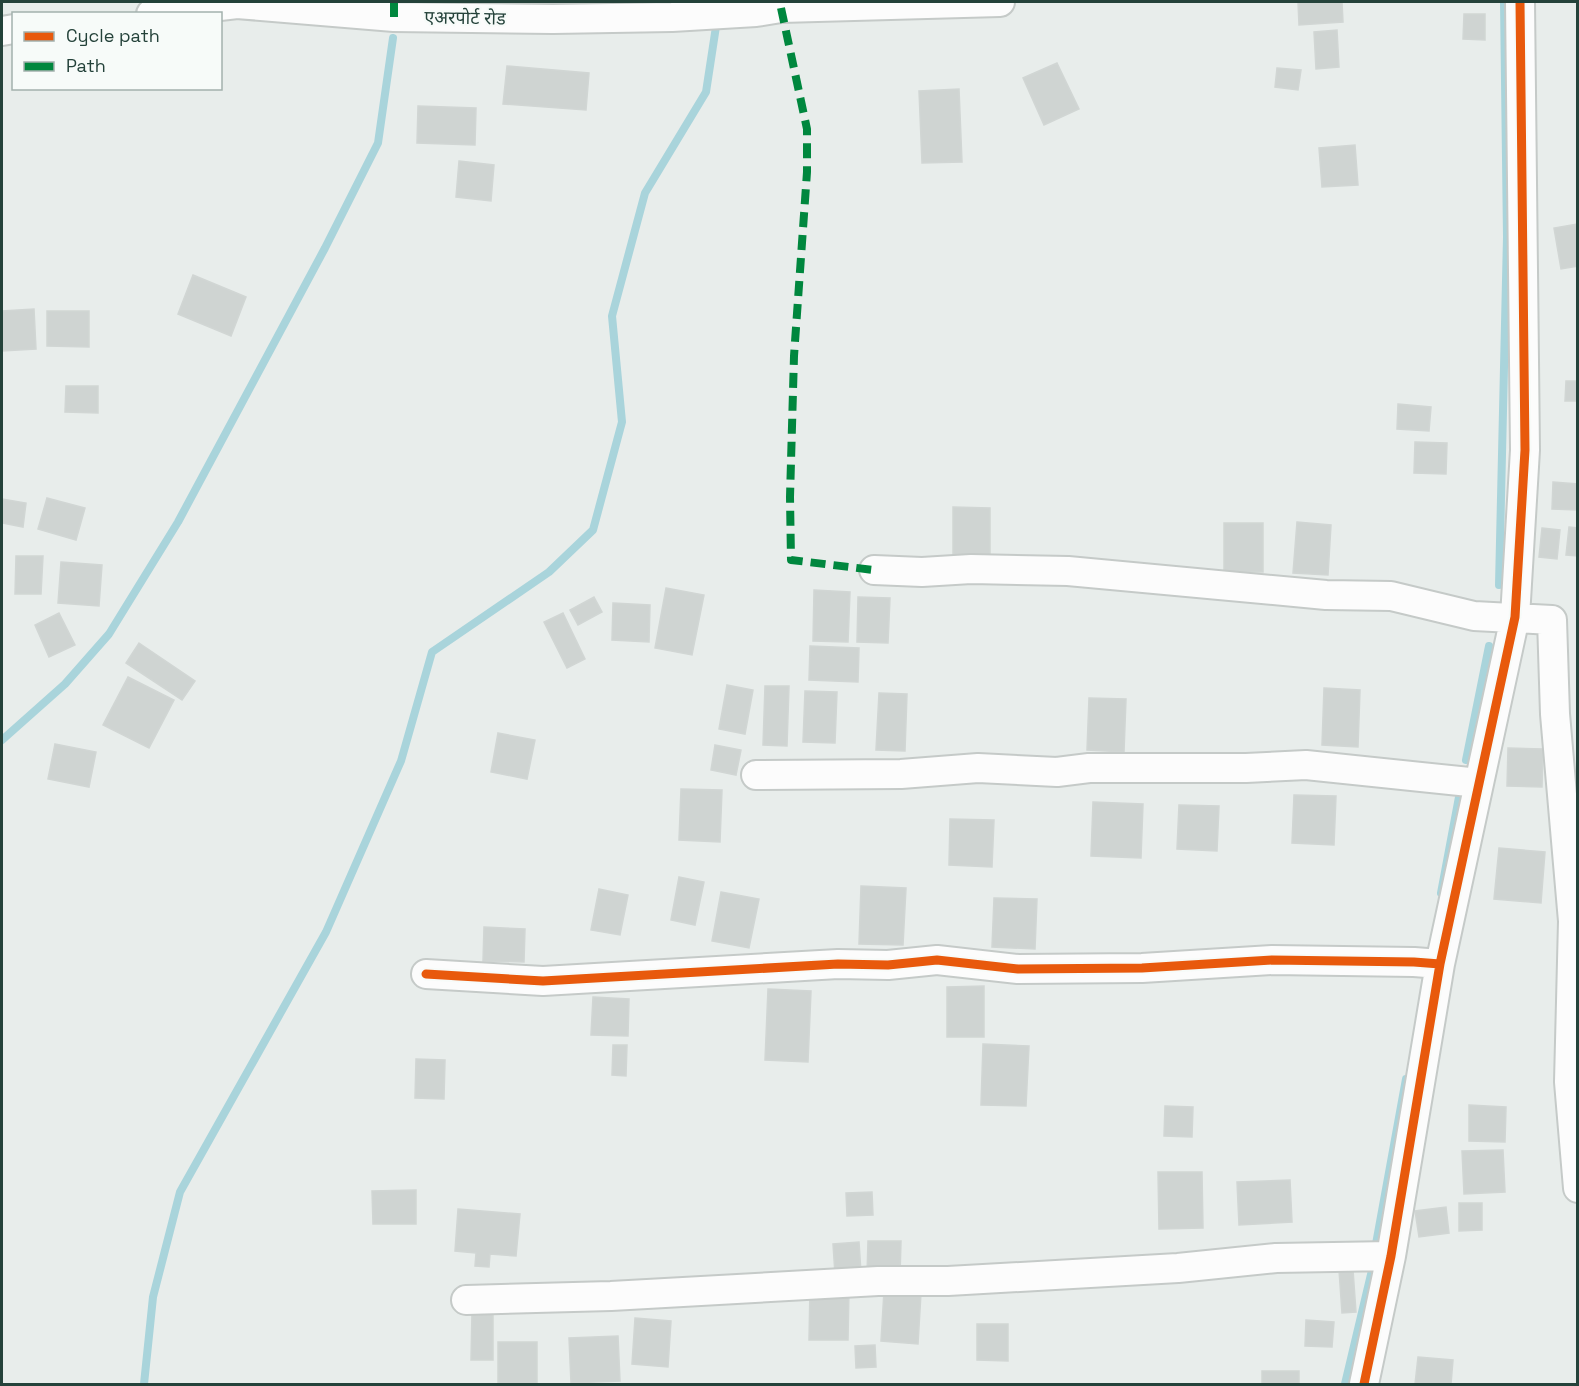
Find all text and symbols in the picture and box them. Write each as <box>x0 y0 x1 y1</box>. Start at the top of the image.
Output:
street label: एअरपोर्ट रोड <box>424 5 506 30</box>
legend <box>12 12 222 90</box>
text: Cycle path <box>66 24 160 47</box>
text: Path <box>66 54 106 77</box>

